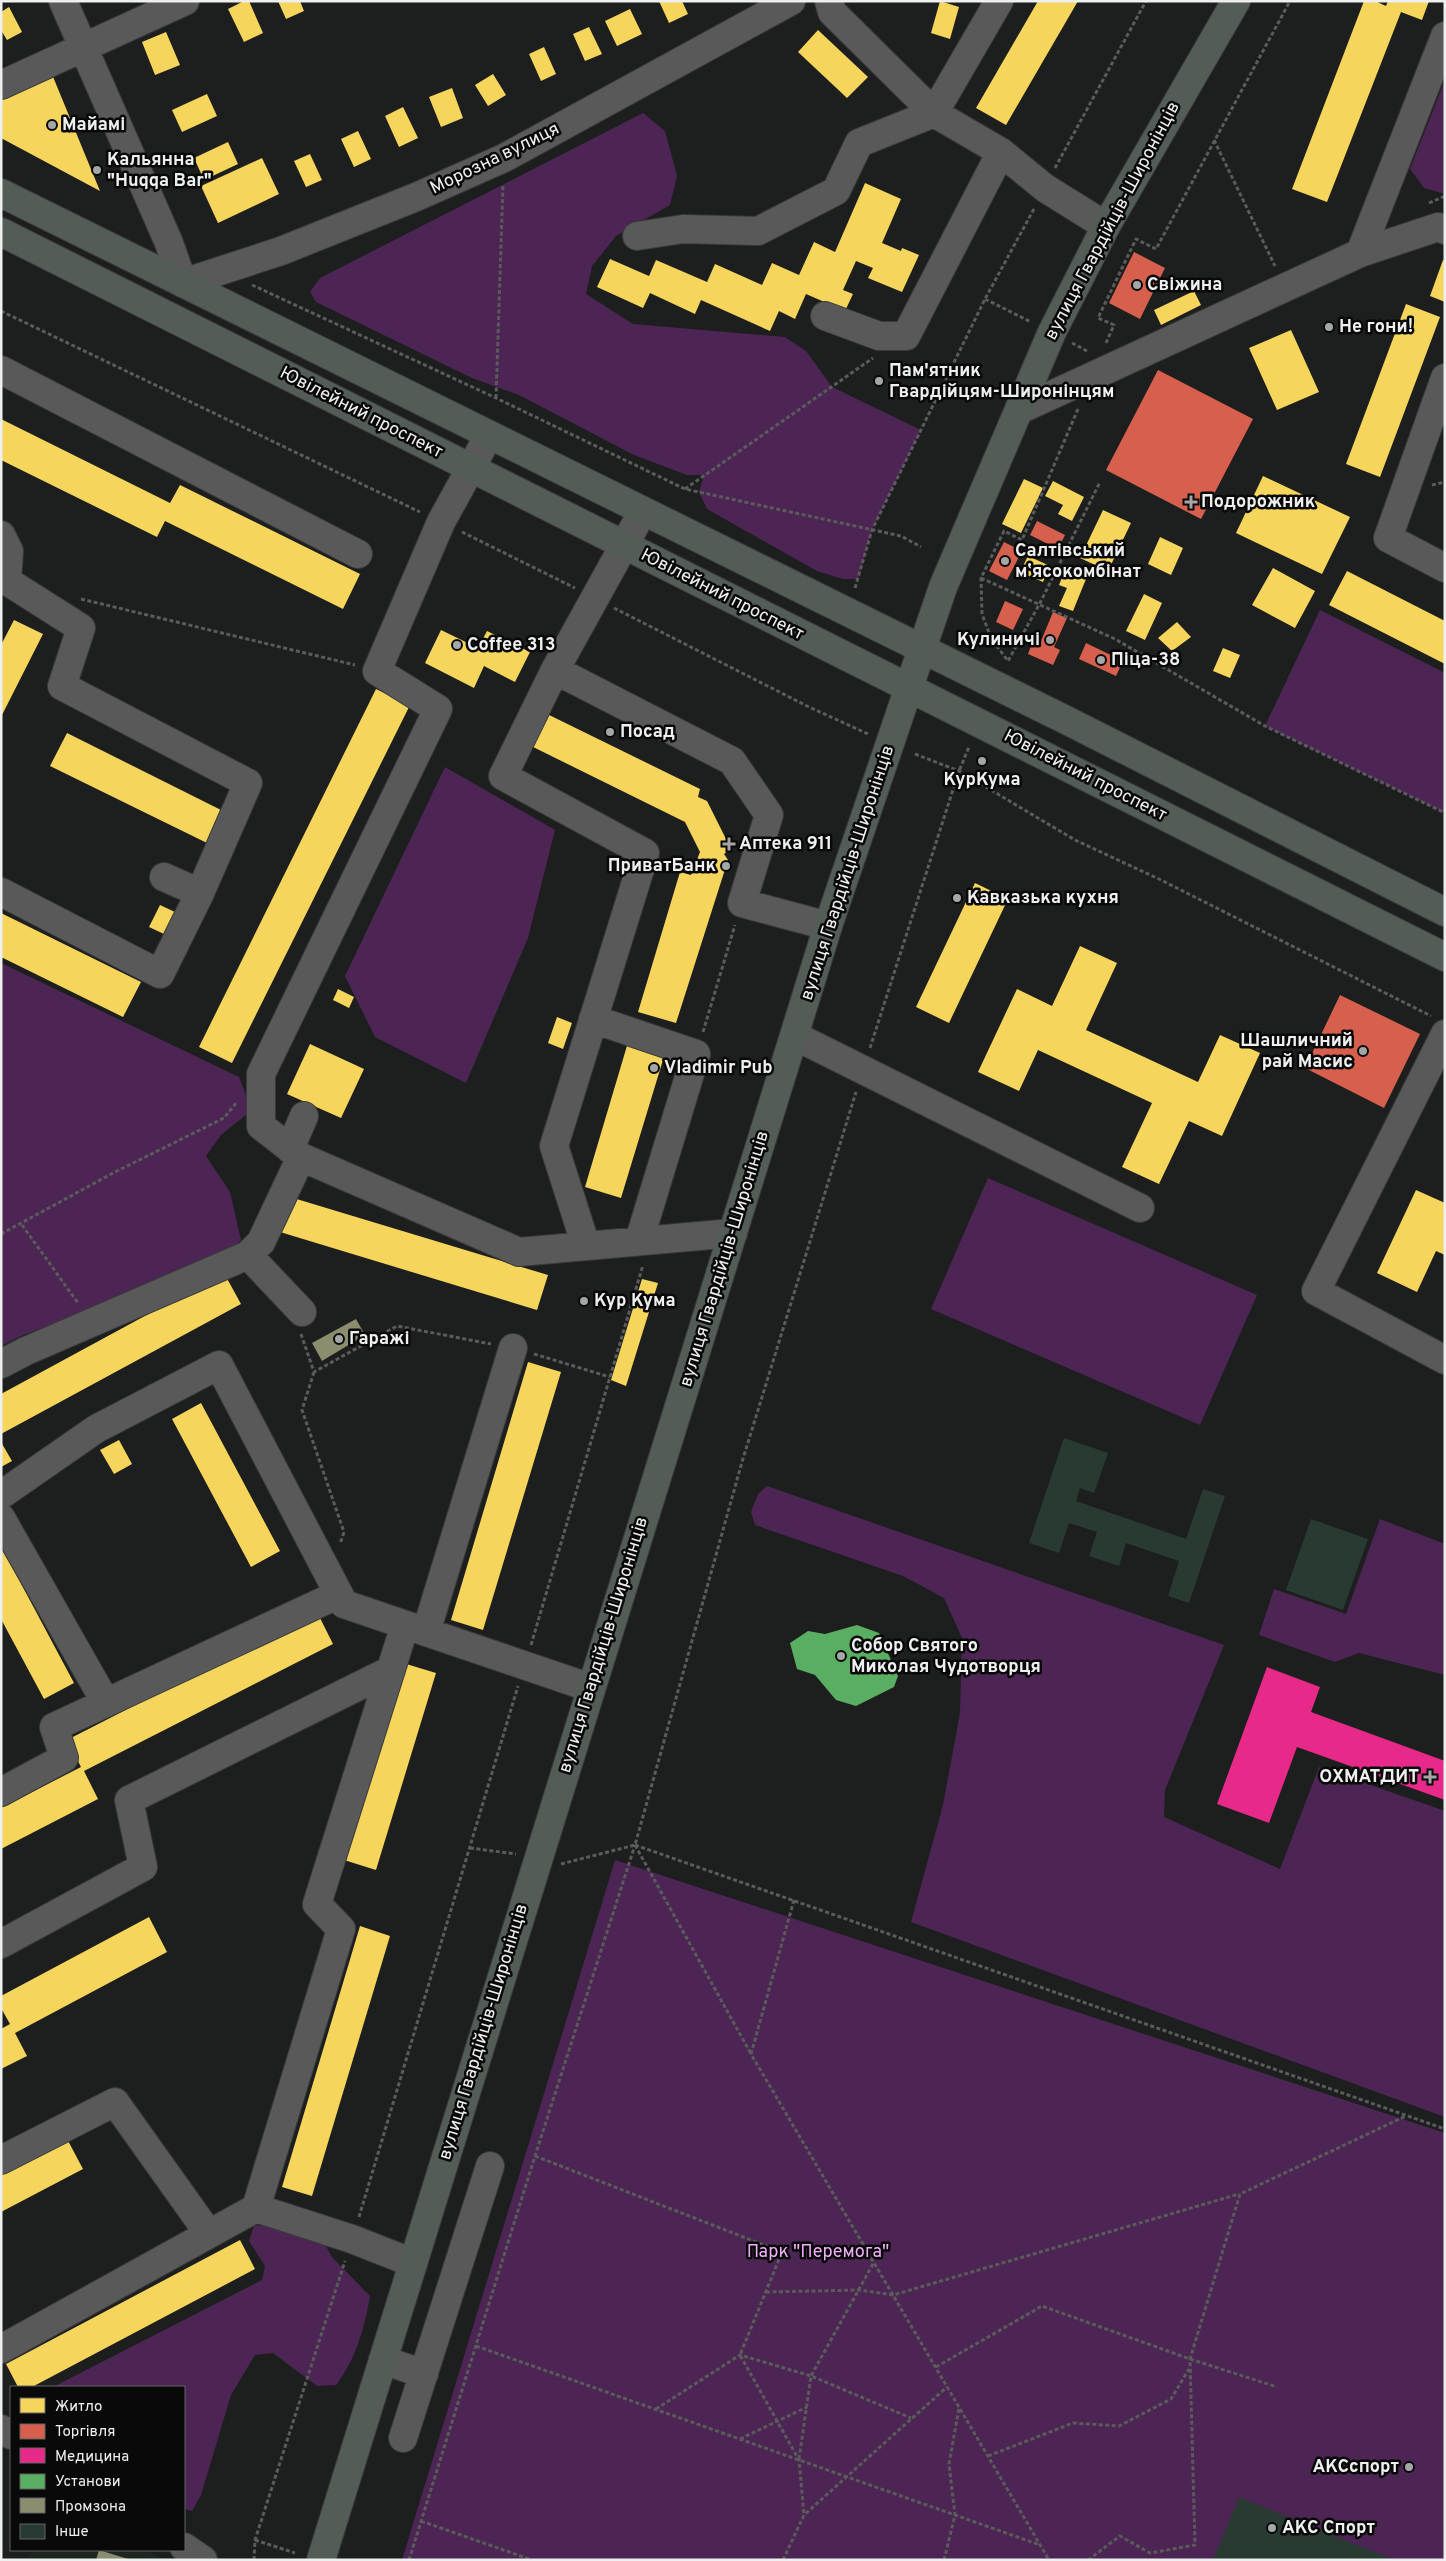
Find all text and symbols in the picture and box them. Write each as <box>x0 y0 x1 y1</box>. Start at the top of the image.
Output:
street label: вулиця Гвардійців-Широнінців <box>1040 98 1186 344</box>
place label: Майамі <box>62 114 125 137</box>
street label: Морозна вулиця <box>427 118 563 200</box>
marker: Майамі <box>46 119 58 131</box>
place label: Кальянна "Huqqa Bar" <box>107 149 212 193</box>
marker: Кальянна "Huqqa Bar" <box>91 164 103 176</box>
place label: Свіжина <box>1147 274 1222 297</box>
marker: Свіжина <box>1131 279 1143 291</box>
place label: Не гони! <box>1339 316 1413 339</box>
marker: Не гони! <box>1323 321 1335 333</box>
place label: Пам'ятник Гвардійцям-Широнінцям <box>889 360 1114 404</box>
street label: Ювілейний проспект <box>276 362 446 464</box>
marker: Пам'ятник Гвардійцям-Широнінцям <box>873 375 885 387</box>
place label: Подорожник <box>1201 491 1316 514</box>
marker: Подорожник <box>1185 496 1197 508</box>
place label: Салтівський мʼясокомбінат <box>1015 540 1141 584</box>
street label: Ювілейний проспект <box>637 544 807 646</box>
marker: Салтівський мʼясокомбінат <box>999 555 1011 567</box>
place label: Кулиничі <box>957 629 1040 652</box>
place label: Coffee 313 <box>467 634 556 657</box>
marker: Кулиничі <box>1044 634 1056 646</box>
marker: Coffee 313 <box>451 639 463 651</box>
place label: Піца-38 <box>1111 649 1180 672</box>
marker: Піца-38 <box>1095 654 1107 666</box>
place label: Посад <box>620 721 675 744</box>
street label: Ювілейний проспект <box>1000 725 1170 827</box>
marker: Посад <box>604 726 616 738</box>
street label: вулиця Гвардійців-Широнінців <box>796 743 900 1003</box>
marker: КурКума <box>976 755 988 767</box>
place label: КурКума <box>943 769 1021 792</box>
place label: Аптека 911 <box>739 833 832 856</box>
marker: Аптека 911 <box>723 838 735 850</box>
place label: ПриватБанк <box>608 855 716 878</box>
marker: ПриватБанк <box>720 860 732 872</box>
place label: Кавказька кухня <box>967 887 1119 910</box>
marker: Кавказька кухня <box>951 892 963 904</box>
place label: Шашличний рай Масис <box>1240 1030 1353 1074</box>
marker: Шашличний рай Масис <box>1357 1045 1369 1057</box>
place label: Vladimir Pub <box>664 1057 773 1080</box>
marker: Vladimir Pub <box>648 1062 660 1074</box>
street label: вулиця Гвардійців-Широнінців <box>675 1128 775 1390</box>
place label: Кур Кума <box>594 1290 676 1313</box>
marker: Кур Кума <box>578 1295 590 1307</box>
place label: Гаражі <box>349 1328 410 1351</box>
marker: Гаражі <box>333 1333 345 1345</box>
street label: вулиця Гвардійців-Широнінців <box>554 1514 654 1776</box>
place label: Собор Святого Миколая Чудотворця <box>851 1635 1041 1679</box>
marker: Собор Святого Миколая Чудотворця <box>835 1650 847 1662</box>
place label: ОХМАТДИТ <box>1319 1766 1419 1789</box>
marker: ОХМАТДИТ <box>1423 1770 1437 1784</box>
street label: вулиця Гвардійців-Широнінців <box>434 1901 534 2163</box>
park label: Парк "Перемога" <box>747 2241 889 2264</box>
legend <box>10 2386 185 2551</box>
text: Житло <box>55 2398 102 2417</box>
text: Торгівля <box>55 2423 116 2442</box>
text: Медицина <box>55 2448 129 2467</box>
place label: АКСспорт <box>1312 2456 1400 2479</box>
marker: АКСспорт <box>1403 2461 1415 2473</box>
text: Установи <box>55 2473 121 2492</box>
text: Промзона <box>55 2498 126 2517</box>
place label: АКС Спорт <box>1282 2517 1375 2540</box>
marker: АКС Спорт <box>1266 2522 1278 2534</box>
text: Інше <box>55 2523 89 2542</box>

